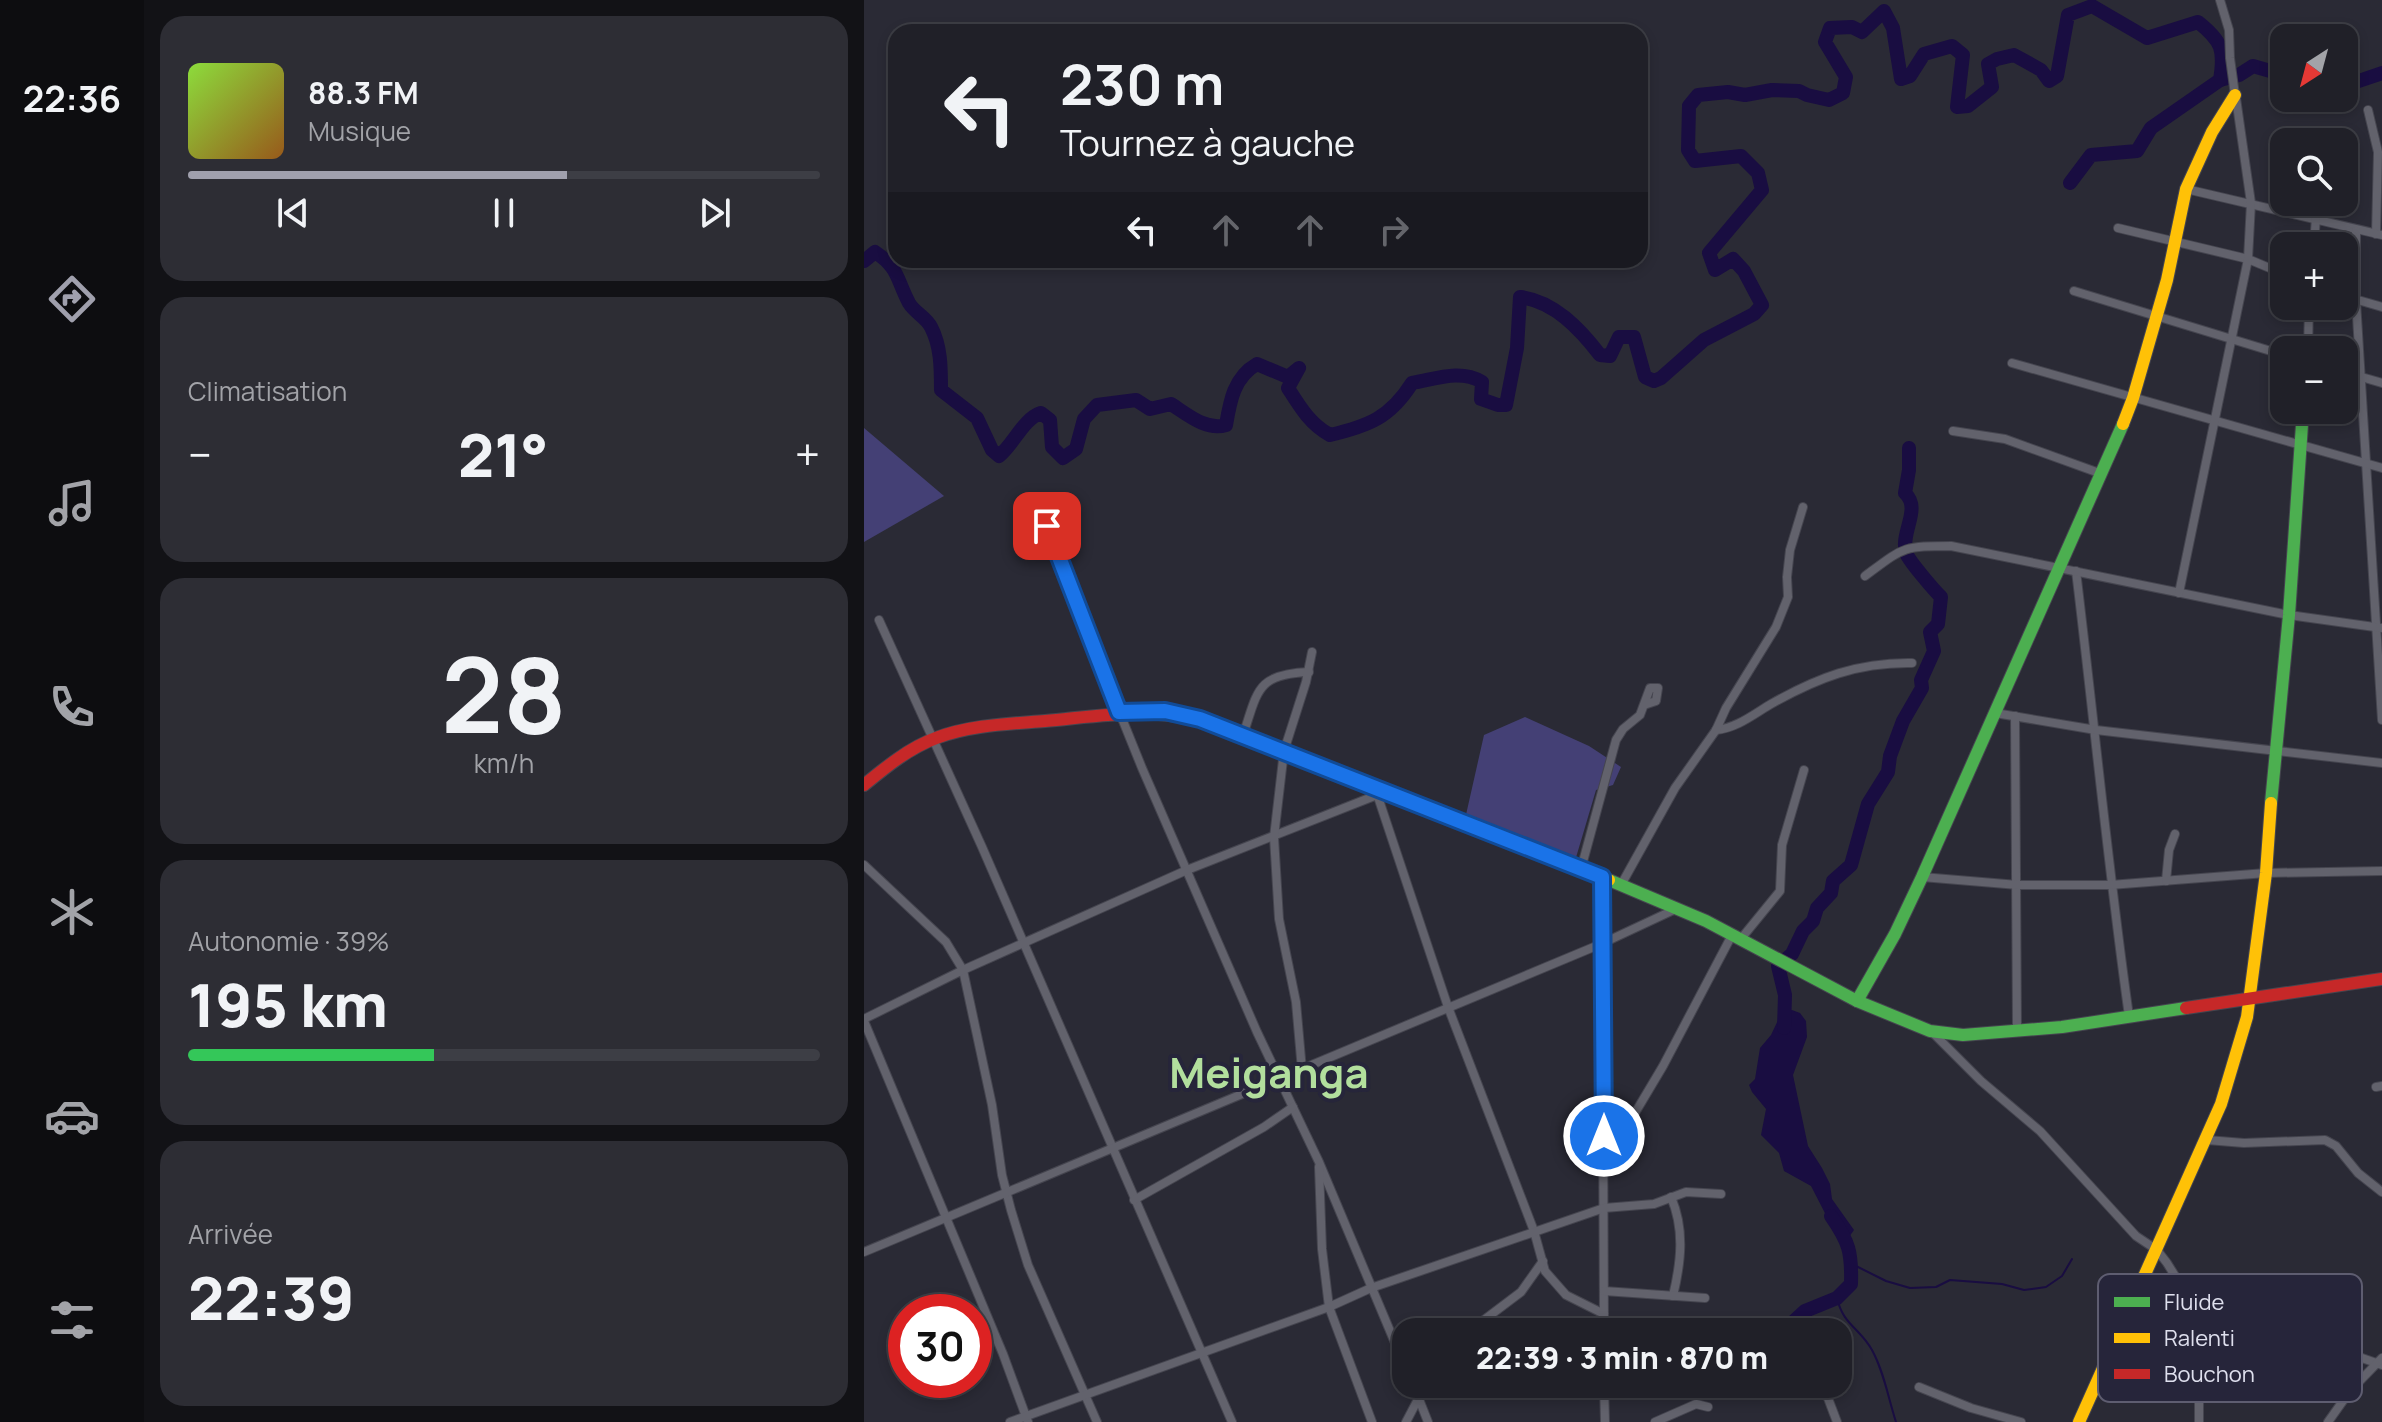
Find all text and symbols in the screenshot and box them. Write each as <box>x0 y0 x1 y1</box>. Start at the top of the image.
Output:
north arrow <box>2270 24 2358 112</box>
map controls <box>2270 24 2358 424</box>
text: 230 m <box>1060 45 1224 122</box>
icon: left <box>928 56 1032 160</box>
text: 88.3 FM <box>308 72 419 113</box>
text: 22:36 <box>23 74 121 123</box>
text: Musique <box>308 113 411 149</box>
text: Tournez à gauche <box>1060 118 1355 167</box>
button: search <box>2270 128 2358 216</box>
icon: previous <box>271 191 315 235</box>
icon: pause <box>482 191 526 235</box>
icon: next <box>693 191 737 235</box>
icon: left <box>1120 208 1164 252</box>
icon: ahead <box>1204 208 1248 252</box>
icon: ahead <box>1288 208 1332 252</box>
icon: right <box>1372 208 1416 252</box>
button: + <box>2270 232 2358 320</box>
icon: directions <box>44 271 100 327</box>
button: − <box>2270 336 2358 424</box>
text: Climatisation <box>188 373 347 409</box>
text: 21° <box>458 413 548 495</box>
text: − <box>188 424 212 484</box>
text: + <box>795 424 820 484</box>
icon: music <box>44 475 100 531</box>
pin <box>1013 492 1081 560</box>
icon: arrive <box>1025 504 1069 548</box>
text: 28 <box>441 622 567 764</box>
icon: phone <box>44 679 100 735</box>
text: km/h <box>474 745 534 781</box>
icon: climate <box>44 884 100 940</box>
text: Autonomie · 39% <box>188 923 389 959</box>
text: 195 km <box>188 963 388 1045</box>
district label: Meiganga <box>1169 1043 1369 1101</box>
icon: car <box>44 1088 100 1144</box>
position arrow <box>1562 1094 1646 1178</box>
text: Arrivée <box>188 1216 273 1252</box>
text: 22:39 <box>188 1256 355 1338</box>
legend <box>2098 1274 2362 1402</box>
text: Fluide <box>2164 1287 2224 1317</box>
icon: filters <box>44 1292 100 1348</box>
speed limit sign: 30 <box>888 1294 992 1398</box>
text: Ralenti <box>2164 1323 2235 1353</box>
text: 22:39 · 3 min · 870 m <box>1476 1337 1768 1378</box>
text: Bouchon <box>2164 1359 2255 1389</box>

